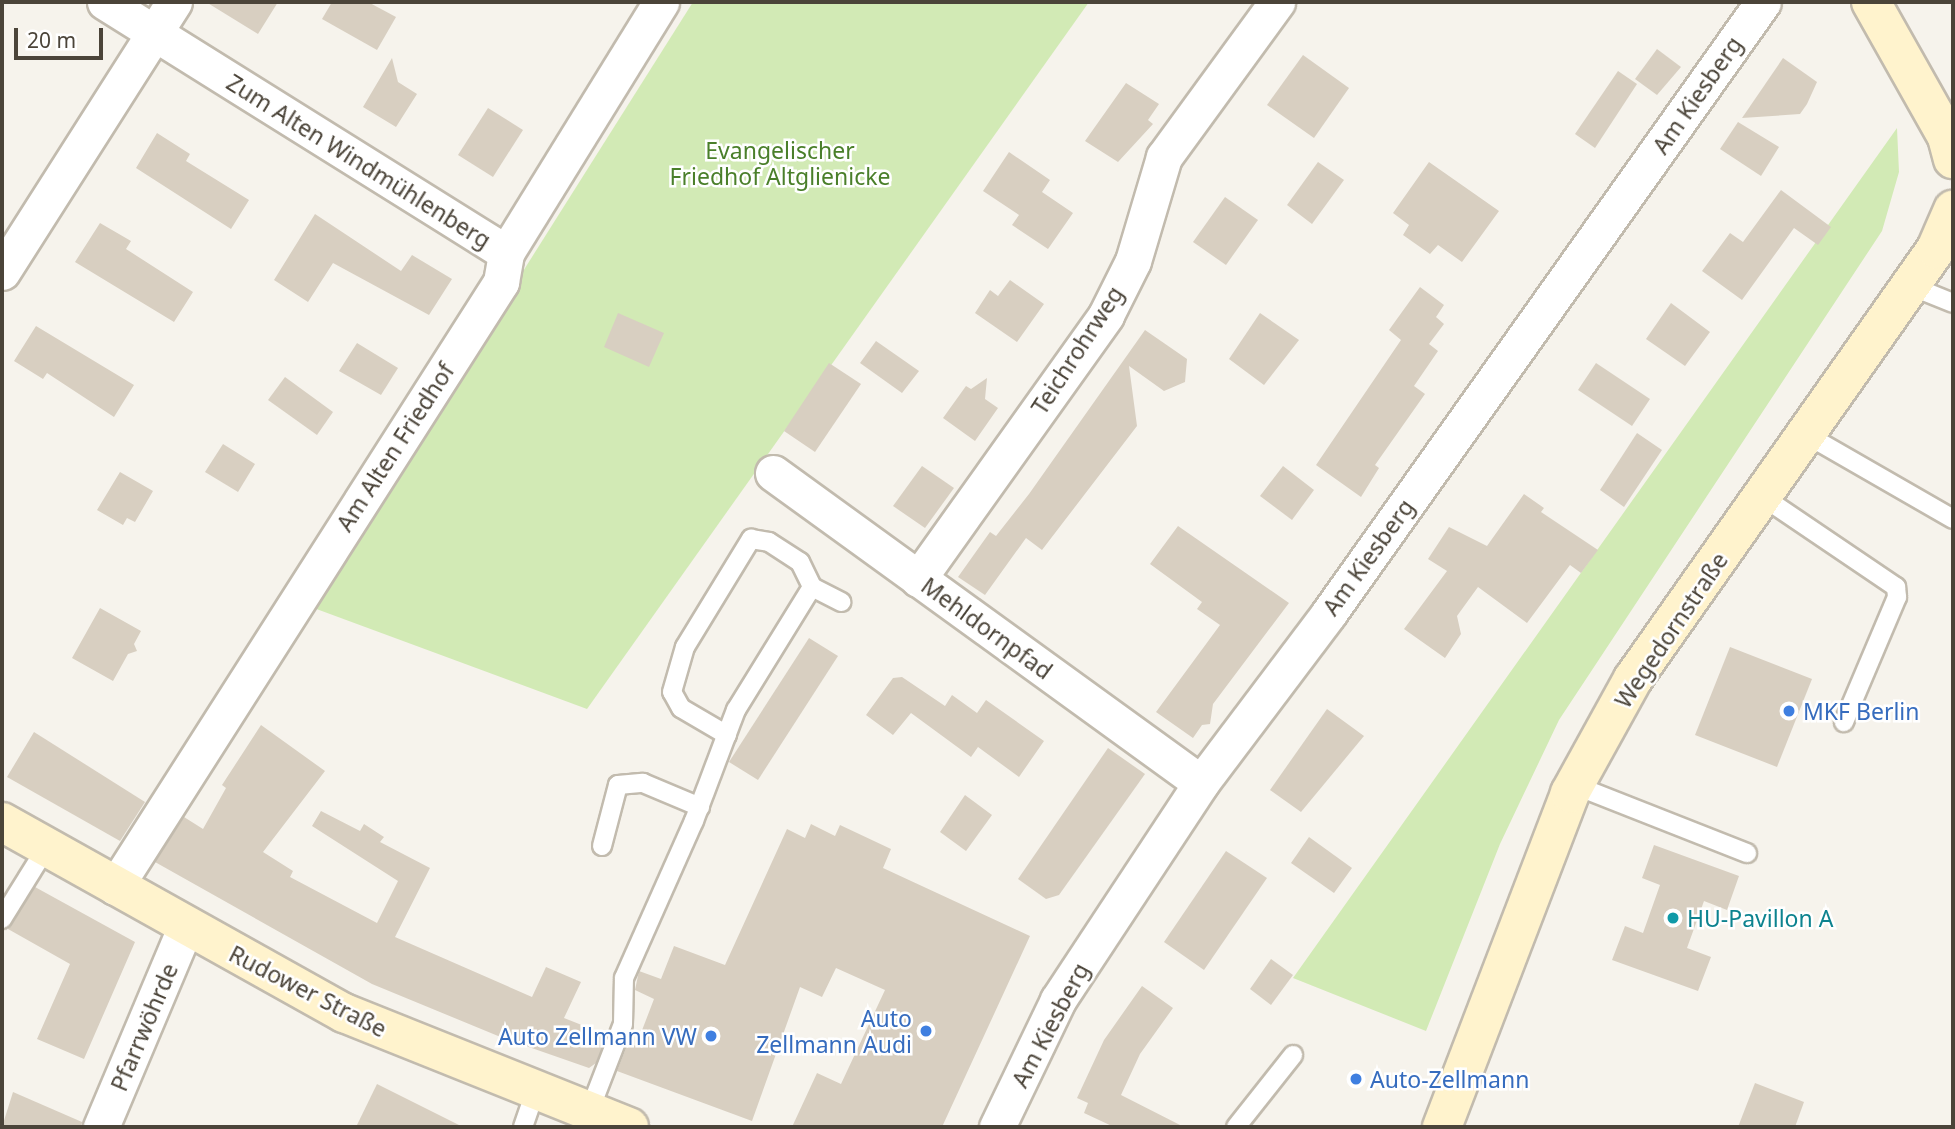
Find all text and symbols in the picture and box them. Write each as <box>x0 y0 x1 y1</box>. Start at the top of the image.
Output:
scale bar <box>18 14 107 58</box>
text: 20 m <box>27 26 76 54</box>
street label: Am Kiesberg <box>1646 31 1748 159</box>
street label: Zum Alten Windmühlenberg <box>222 68 496 254</box>
park label: Evangelischer Friedhof Altglienicke <box>670 136 890 190</box>
street label: Teichrohrweg <box>1025 281 1129 419</box>
street label: Am Alten Friedhof <box>330 358 460 536</box>
street label: Am Kiesberg <box>1317 494 1419 620</box>
street label: Wegedornstraße <box>1609 547 1733 713</box>
street label: Mehldornpfad <box>916 571 1058 685</box>
place label: MKF Berlin <box>1803 697 1920 725</box>
marker: MKF Berlin <box>1781 703 1797 719</box>
place label: HU-Pavillon A <box>1687 904 1833 932</box>
marker: HU-Pavillon A <box>1665 910 1681 926</box>
street label: Rudower Straße <box>225 939 391 1043</box>
street label: Am Kiesberg <box>1006 958 1094 1092</box>
street label: Pfarrwöhrde <box>105 959 183 1095</box>
place label: Auto Zellmann Audi <box>756 1004 912 1058</box>
place label: Auto Zellmann VW <box>498 1022 697 1050</box>
marker: Auto Zellmann Audi <box>918 1023 934 1039</box>
marker: Auto Zellmann VW <box>703 1028 719 1044</box>
place label: Auto-Zellmann <box>1370 1065 1529 1093</box>
marker: Auto-Zellmann <box>1348 1071 1364 1087</box>

